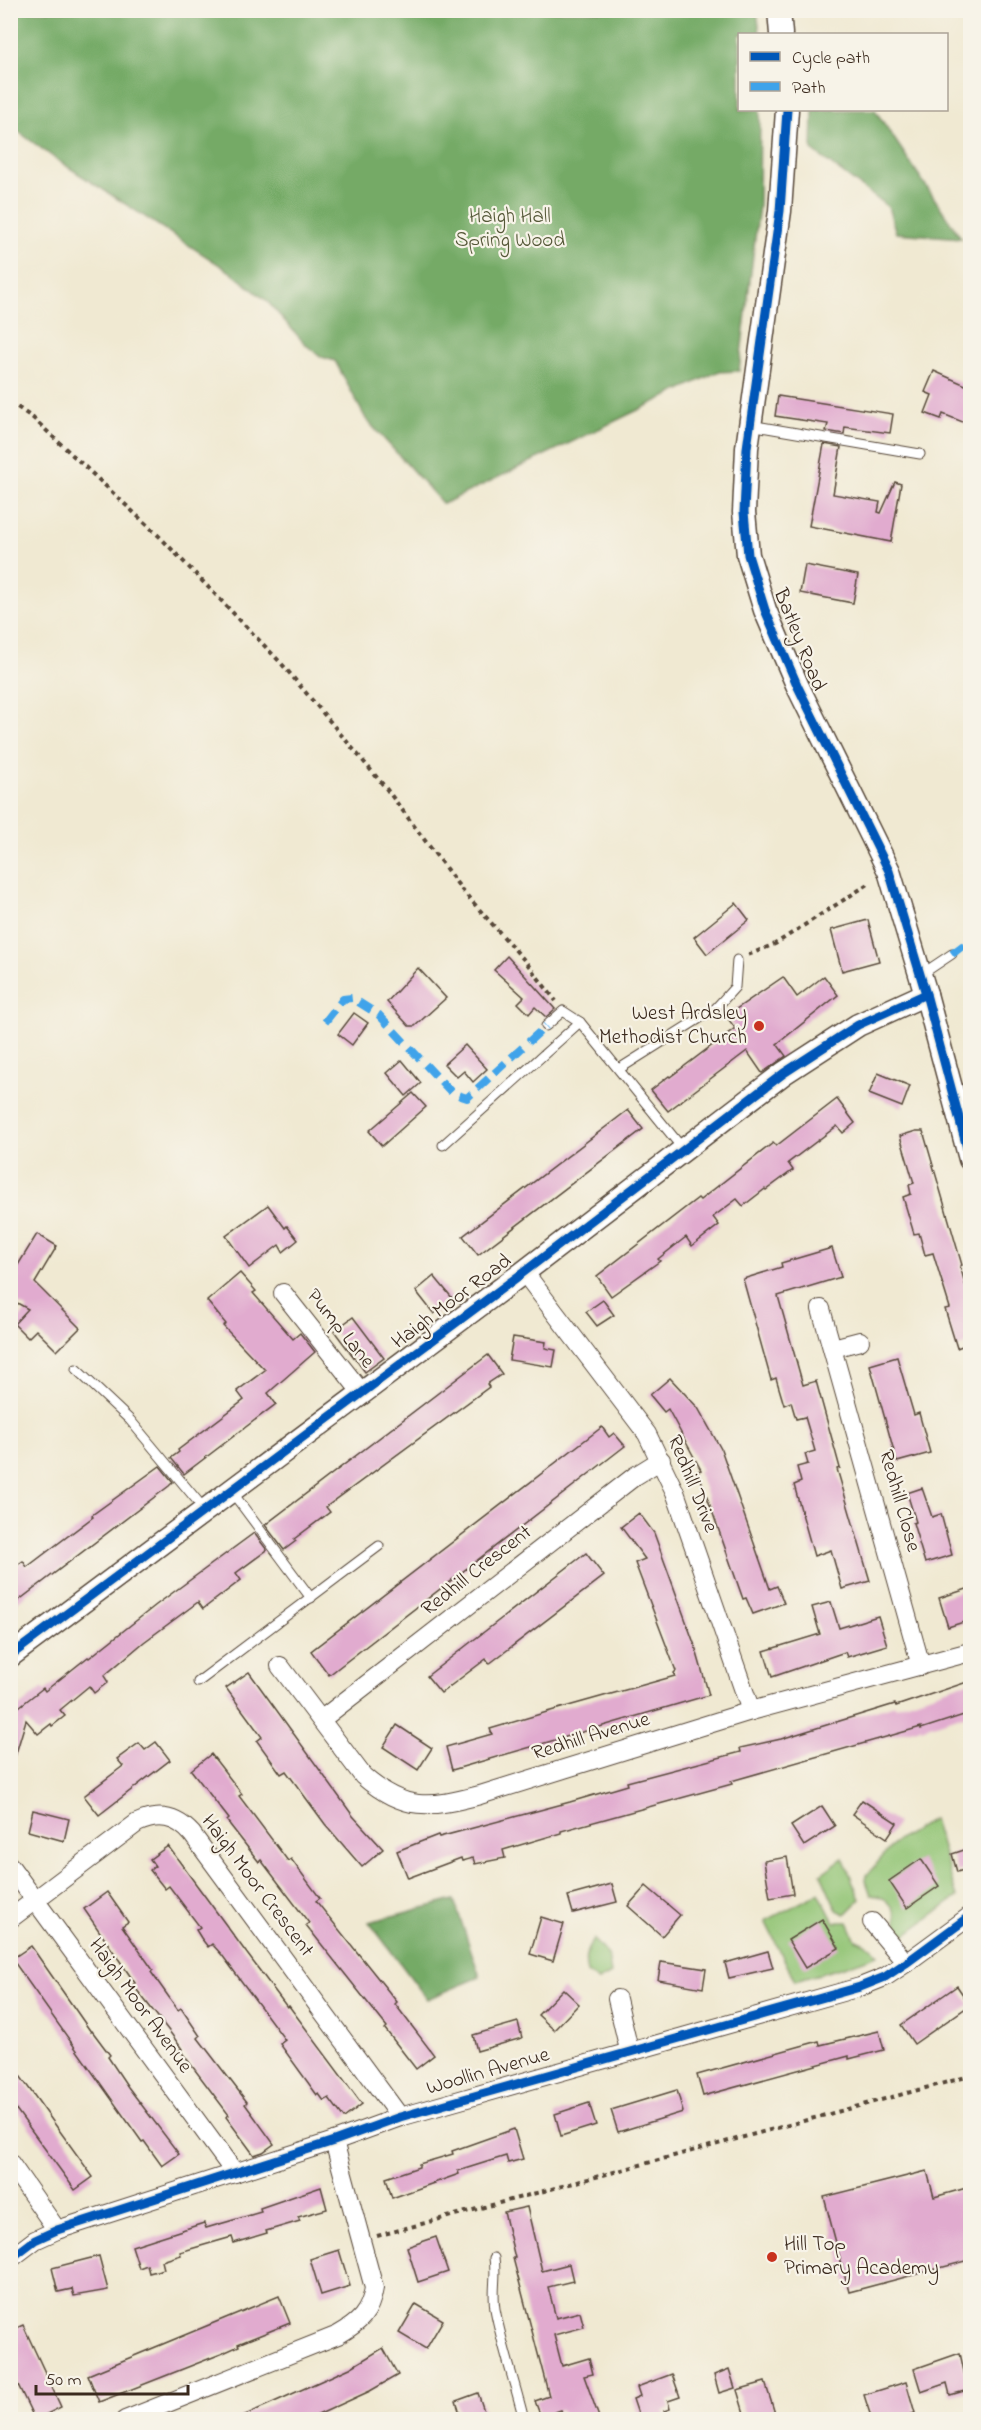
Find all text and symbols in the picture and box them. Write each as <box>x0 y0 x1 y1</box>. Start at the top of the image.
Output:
legend <box>738 33 948 111</box>
text: Cycle path <box>792 46 870 72</box>
text: Path <box>792 76 826 102</box>
park label: Haigh Hall Spring Wood <box>455 202 565 258</box>
street label: Batley Road <box>763 583 833 697</box>
place label: West Ardsley Methodist Church <box>599 999 747 1053</box>
marker: West Ardsley Methodist Church <box>752 1019 766 1033</box>
street label: Haigh Moor Road <box>386 1247 520 1359</box>
street label: Pump Lane <box>299 1283 382 1376</box>
street label: Redhill Drive <box>659 1431 725 1538</box>
street label: Redhill Close <box>870 1446 928 1556</box>
street label: Redhill Crescent <box>415 1518 539 1624</box>
street label: Redhill Avenue <box>528 1705 654 1769</box>
street label: Haigh Moor Crescent <box>192 1808 321 1965</box>
street label: Haigh Moor Avenue <box>79 1932 200 2081</box>
street label: Woollin Avenue <box>423 2040 554 2104</box>
place label: Hill Top Primary Academy <box>784 2230 939 2286</box>
marker: Hill Top Primary Academy <box>765 2250 779 2264</box>
scale bar <box>36 2358 188 2396</box>
text: 50 m <box>45 2368 82 2394</box>

